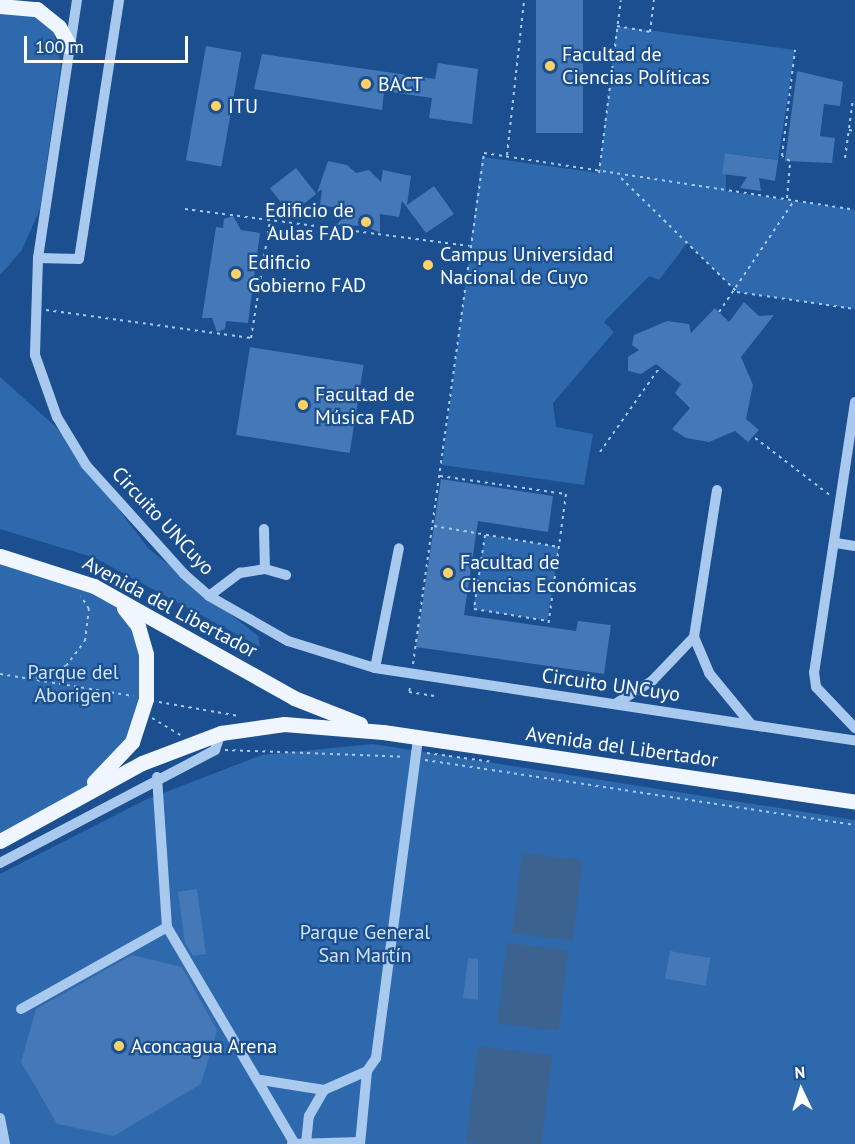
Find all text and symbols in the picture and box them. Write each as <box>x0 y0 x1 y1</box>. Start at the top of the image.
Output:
scale bar <box>27 24 190 62</box>
text: 100 m <box>35 35 84 58</box>
place label: Facultad de Ciencias Políticas <box>562 42 710 89</box>
marker: Facultad de Ciencias Políticas <box>543 59 557 73</box>
place label: BACT <box>378 72 423 96</box>
marker: BACT <box>359 77 373 91</box>
place label: ITU <box>228 94 258 118</box>
marker: ITU <box>209 99 223 113</box>
place label: Edificio de Aulas FAD <box>265 198 354 245</box>
marker: Edificio de Aulas FAD <box>359 215 373 229</box>
place label: Campus Universidad Nacional de Cuyo <box>440 242 614 289</box>
place label: Edificio Gobierno FAD <box>248 250 366 297</box>
marker: Campus Universidad Nacional de Cuyo <box>421 258 435 272</box>
marker: Edificio Gobierno FAD <box>229 267 243 281</box>
place label: Facultad de Música FAD <box>315 382 415 429</box>
marker: Facultad de Música FAD <box>296 398 310 412</box>
street label: Circuito UNCuyo <box>107 462 219 580</box>
place label: Facultad de Ciencias Económicas <box>460 550 637 597</box>
street label: Avenida del Libertador <box>79 551 261 663</box>
marker: Facultad de Ciencias Económicas <box>441 566 455 580</box>
park label: Parque del Aborigen <box>28 660 118 707</box>
street label: Circuito UNCuyo <box>540 663 682 707</box>
street label: Avenida del Libertador <box>524 722 720 772</box>
park label: Parque General San Martín <box>300 921 430 968</box>
place label: Aconcagua Arena <box>131 1034 278 1058</box>
marker: Aconcagua Arena <box>112 1039 126 1053</box>
north arrow <box>771 1060 831 1120</box>
text: N <box>794 1062 806 1082</box>

